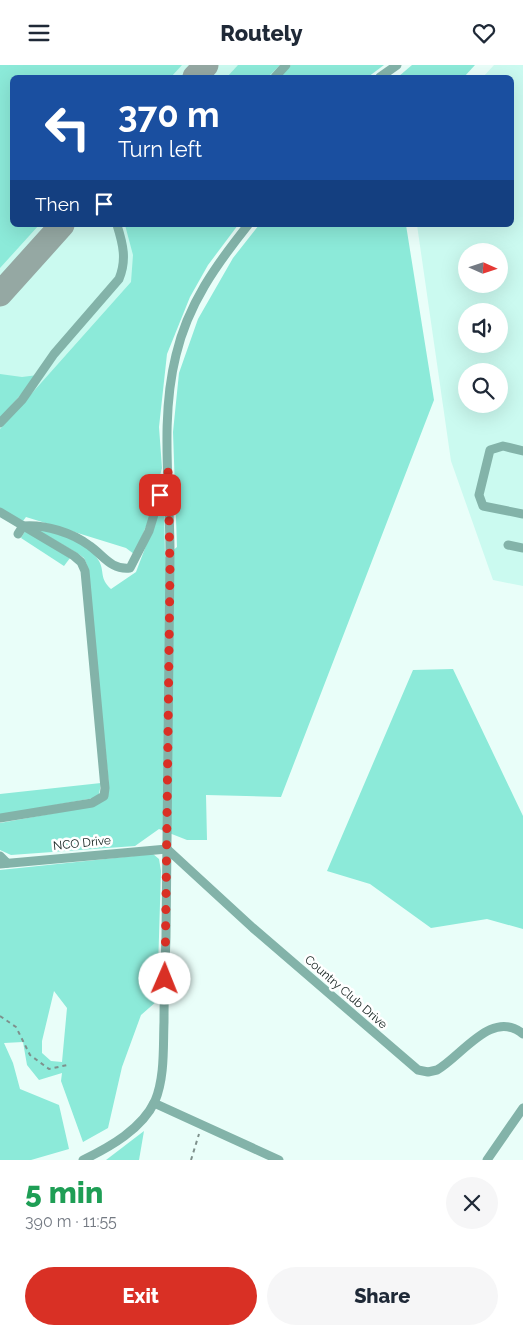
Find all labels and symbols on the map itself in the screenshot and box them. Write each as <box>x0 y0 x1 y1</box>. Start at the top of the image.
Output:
north arrow <box>458 243 508 293</box>
pin <box>139 474 181 516</box>
street label: NCO Drive <box>52 833 112 853</box>
position arrow <box>138 952 190 1004</box>
street label: Country Club Drive <box>302 952 390 1032</box>

